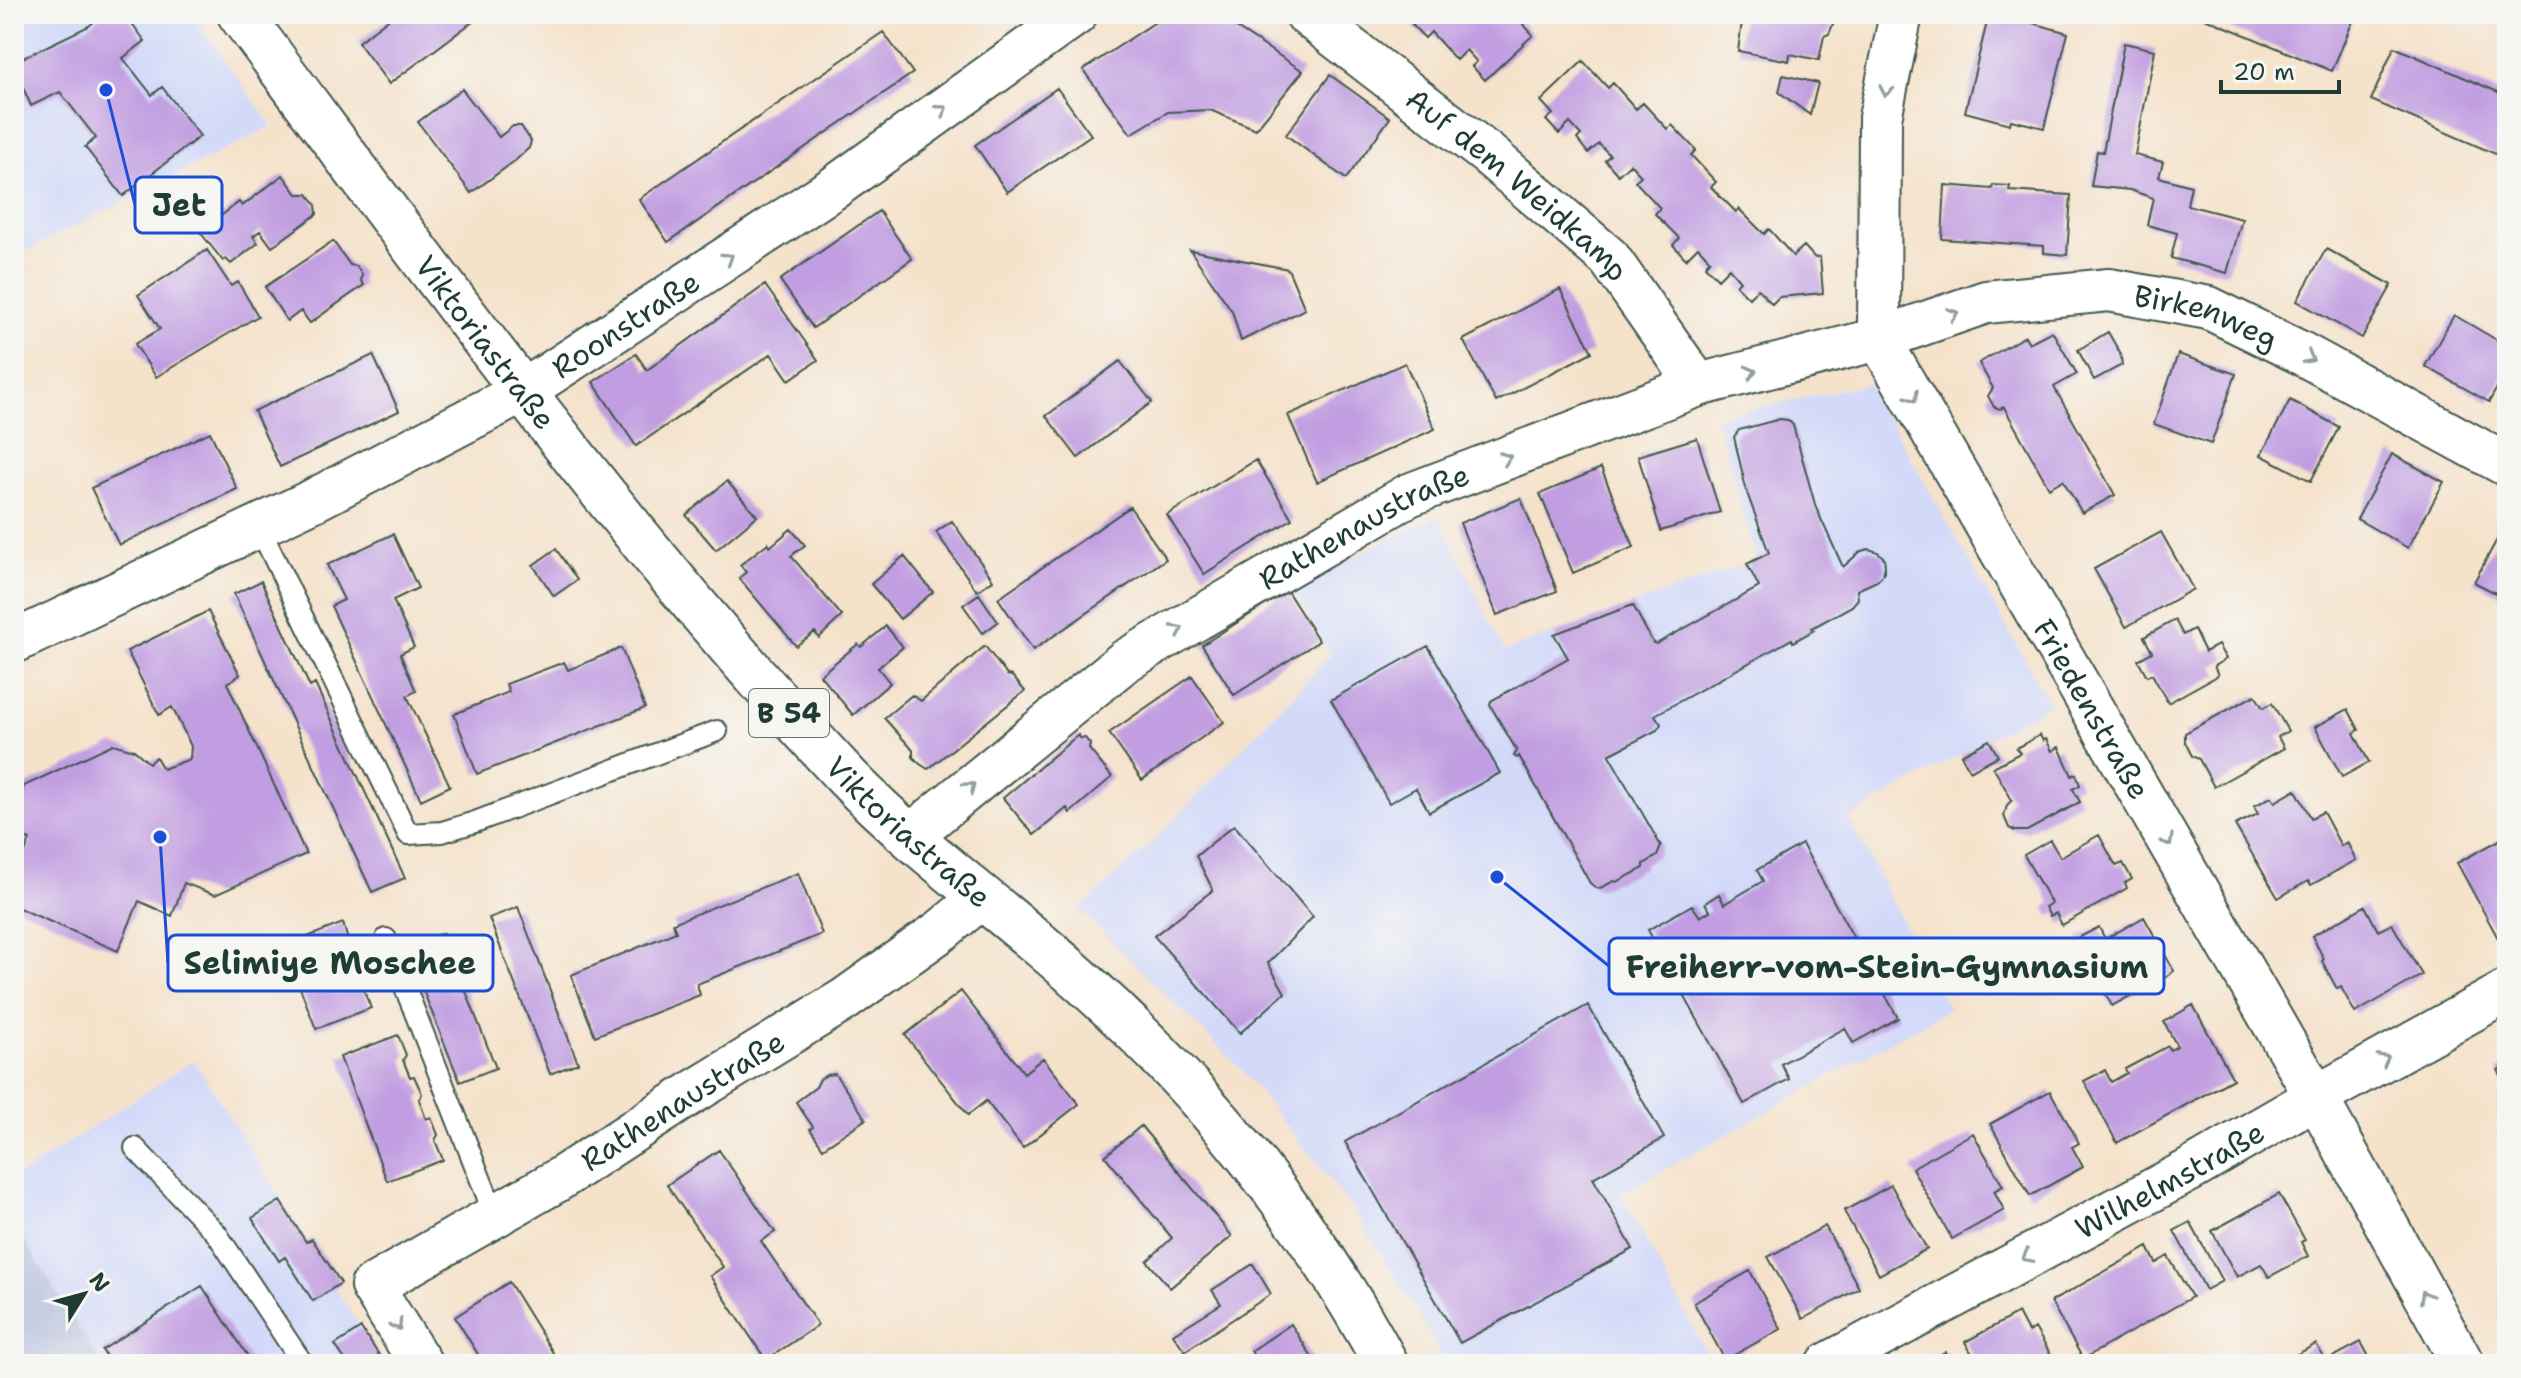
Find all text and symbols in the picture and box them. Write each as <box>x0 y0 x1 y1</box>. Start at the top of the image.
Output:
scale bar <box>2221 44 2339 94</box>
text: 20 m <box>2233 56 2295 88</box>
street label: Auf dem Weidkamp <box>1398 78 1639 289</box>
one-way arrow <box>1878 84 1895 97</box>
one-way arrow <box>933 106 947 120</box>
callout: Jet <box>135 177 222 233</box>
text: Jet <box>152 183 206 226</box>
street label: Viktoriastraße <box>406 247 565 438</box>
one-way arrow <box>719 252 733 267</box>
street label: Roonstraße <box>544 261 707 388</box>
street label: Birkenweg <box>2131 274 2285 359</box>
one-way arrow <box>1945 307 1959 323</box>
one-way arrow <box>2301 348 2315 363</box>
one-way arrow <box>1744 364 1757 381</box>
one-way arrow <box>1903 388 1919 403</box>
one-way arrow <box>1498 451 1512 468</box>
street label: Rathenaustraße <box>1251 453 1475 599</box>
street label: Friedenstraße <box>2024 611 2160 806</box>
one-way arrow <box>1169 625 1183 640</box>
road number: B 54 <box>749 689 829 737</box>
street label: Viktoriastraße <box>817 747 1000 917</box>
one-way arrow <box>961 782 976 796</box>
one-way arrow <box>2158 832 2174 847</box>
callout: Selimiye Moschee <box>168 935 493 991</box>
callout: Freiherr-vom-Stein-Gymnasium <box>1609 938 2164 994</box>
text: Selimiye Moschee <box>184 941 476 984</box>
text: Freiherr-vom-Stein-Gymnasium <box>1626 945 2148 988</box>
street label: Rathenaustraße <box>573 1021 792 1180</box>
one-way arrow <box>2376 1054 2390 1069</box>
street label: Wilhelmstraße <box>2068 1111 2272 1248</box>
one-way arrow <box>2021 1248 2035 1263</box>
north arrow <box>44 1254 124 1334</box>
text: N <box>83 1267 116 1298</box>
one-way arrow <box>2420 1289 2435 1304</box>
one-way arrow <box>387 1316 402 1331</box>

